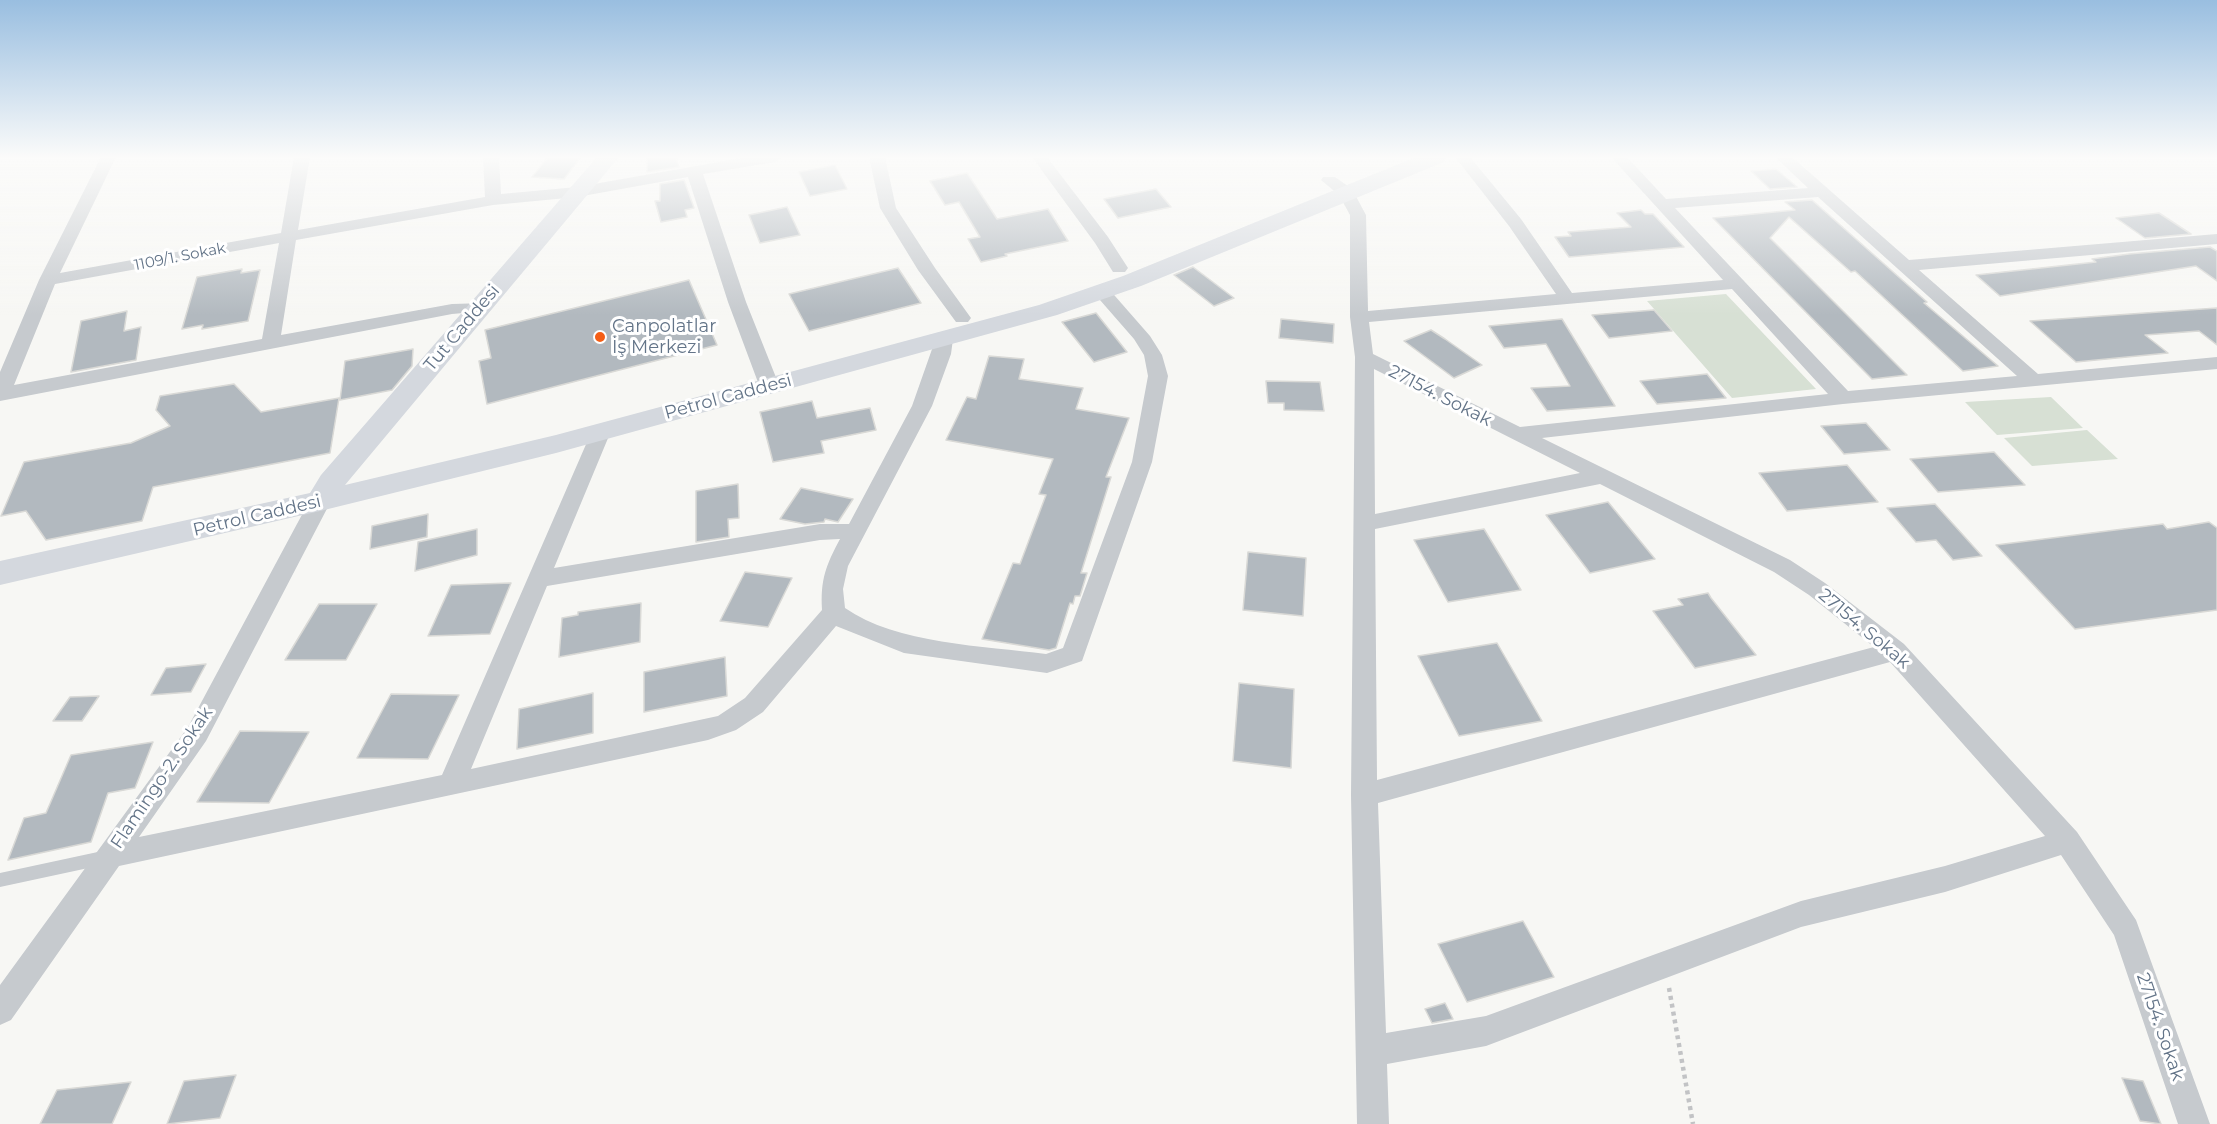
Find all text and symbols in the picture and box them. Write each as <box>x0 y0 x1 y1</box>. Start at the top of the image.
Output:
street label: 1109/1. Sokak <box>133 239 227 275</box>
street label: Tut Caddesi <box>420 280 504 376</box>
place label: Canpolatlar İş Merkezi <box>612 316 716 358</box>
marker: Canpolatlar İş Merkezi <box>593 330 607 344</box>
street label: 27154. Sokak <box>1385 361 1495 431</box>
street label: Petrol Caddesi <box>662 370 794 424</box>
street label: Petrol Caddesi <box>191 491 323 541</box>
street label: 27154. Sokak <box>1814 584 1914 674</box>
street label: Flamingo-2. Sokak <box>106 703 218 853</box>
street label: 27154. Sokak <box>2131 970 2189 1084</box>

